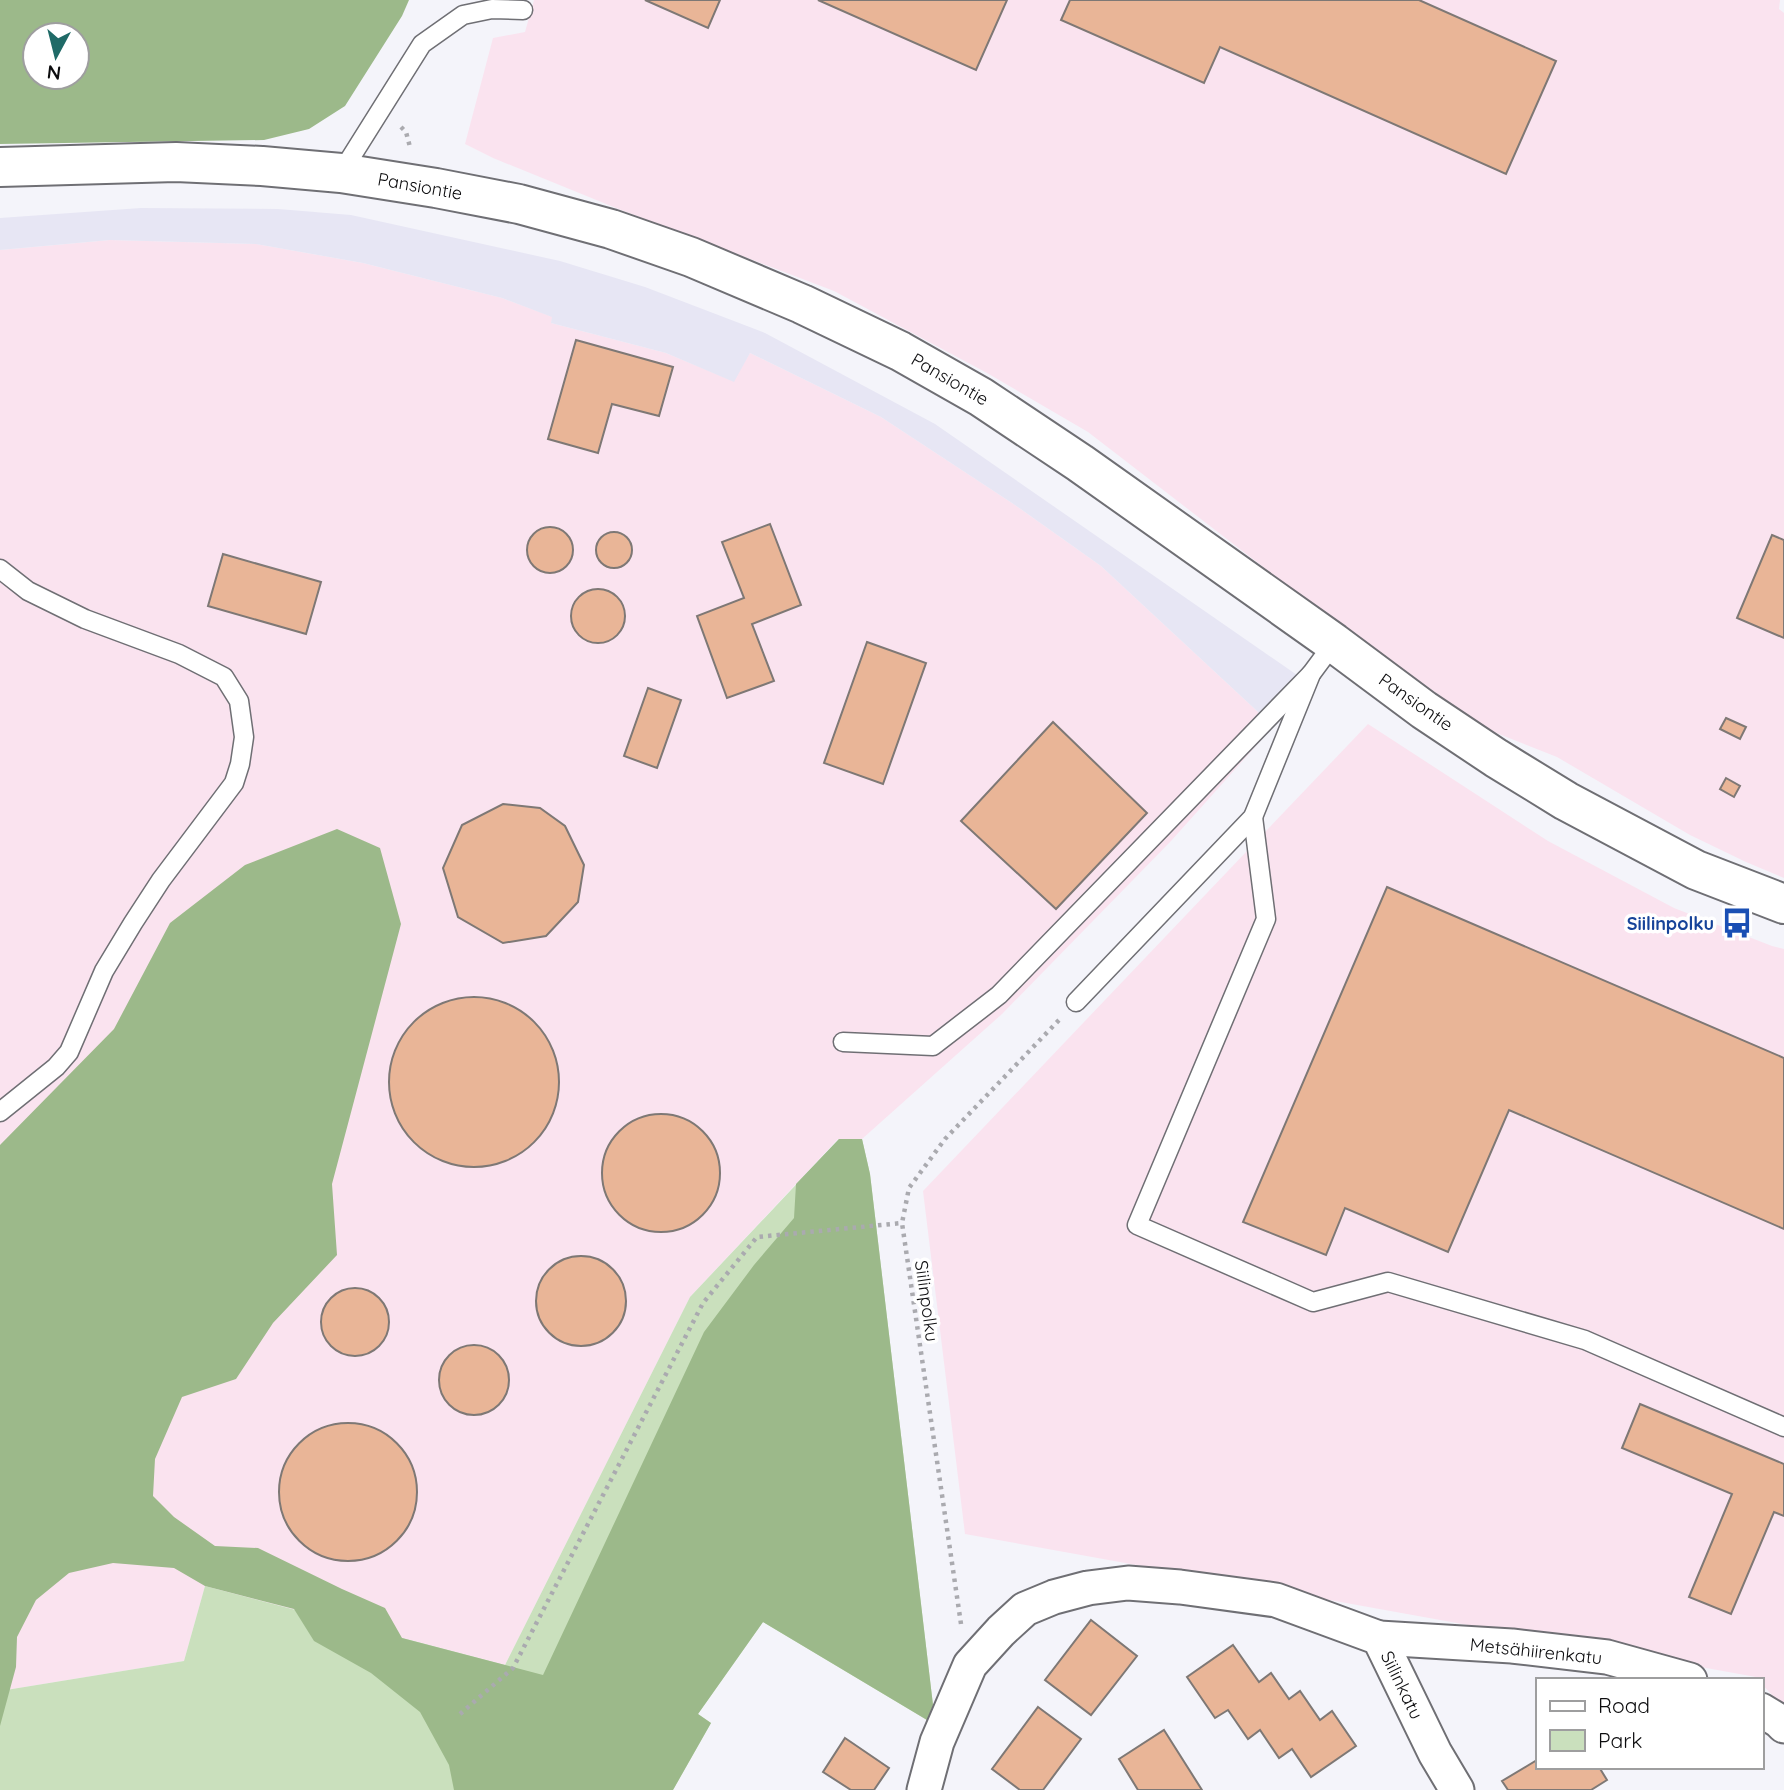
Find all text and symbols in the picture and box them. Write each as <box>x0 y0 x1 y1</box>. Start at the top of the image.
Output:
north arrow <box>21 21 91 91</box>
text: N <box>46 60 62 86</box>
street label: Pansiontie <box>376 167 464 205</box>
street label: Pansiontie <box>907 348 993 410</box>
street label: Pansiontie <box>1374 668 1458 736</box>
bus stop icon: Siilinpolku <box>1720 906 1754 940</box>
place label: Siilinpolku <box>1627 912 1714 935</box>
street label: Siilinpolku <box>910 1259 944 1343</box>
street label: Metsähiirenkatu <box>1469 1633 1603 1669</box>
street label: Siilinkatu <box>1376 1647 1428 1723</box>
legend <box>1536 1678 1763 1769</box>
text: Road <box>1598 1692 1650 1718</box>
text: Park <box>1598 1727 1642 1753</box>

